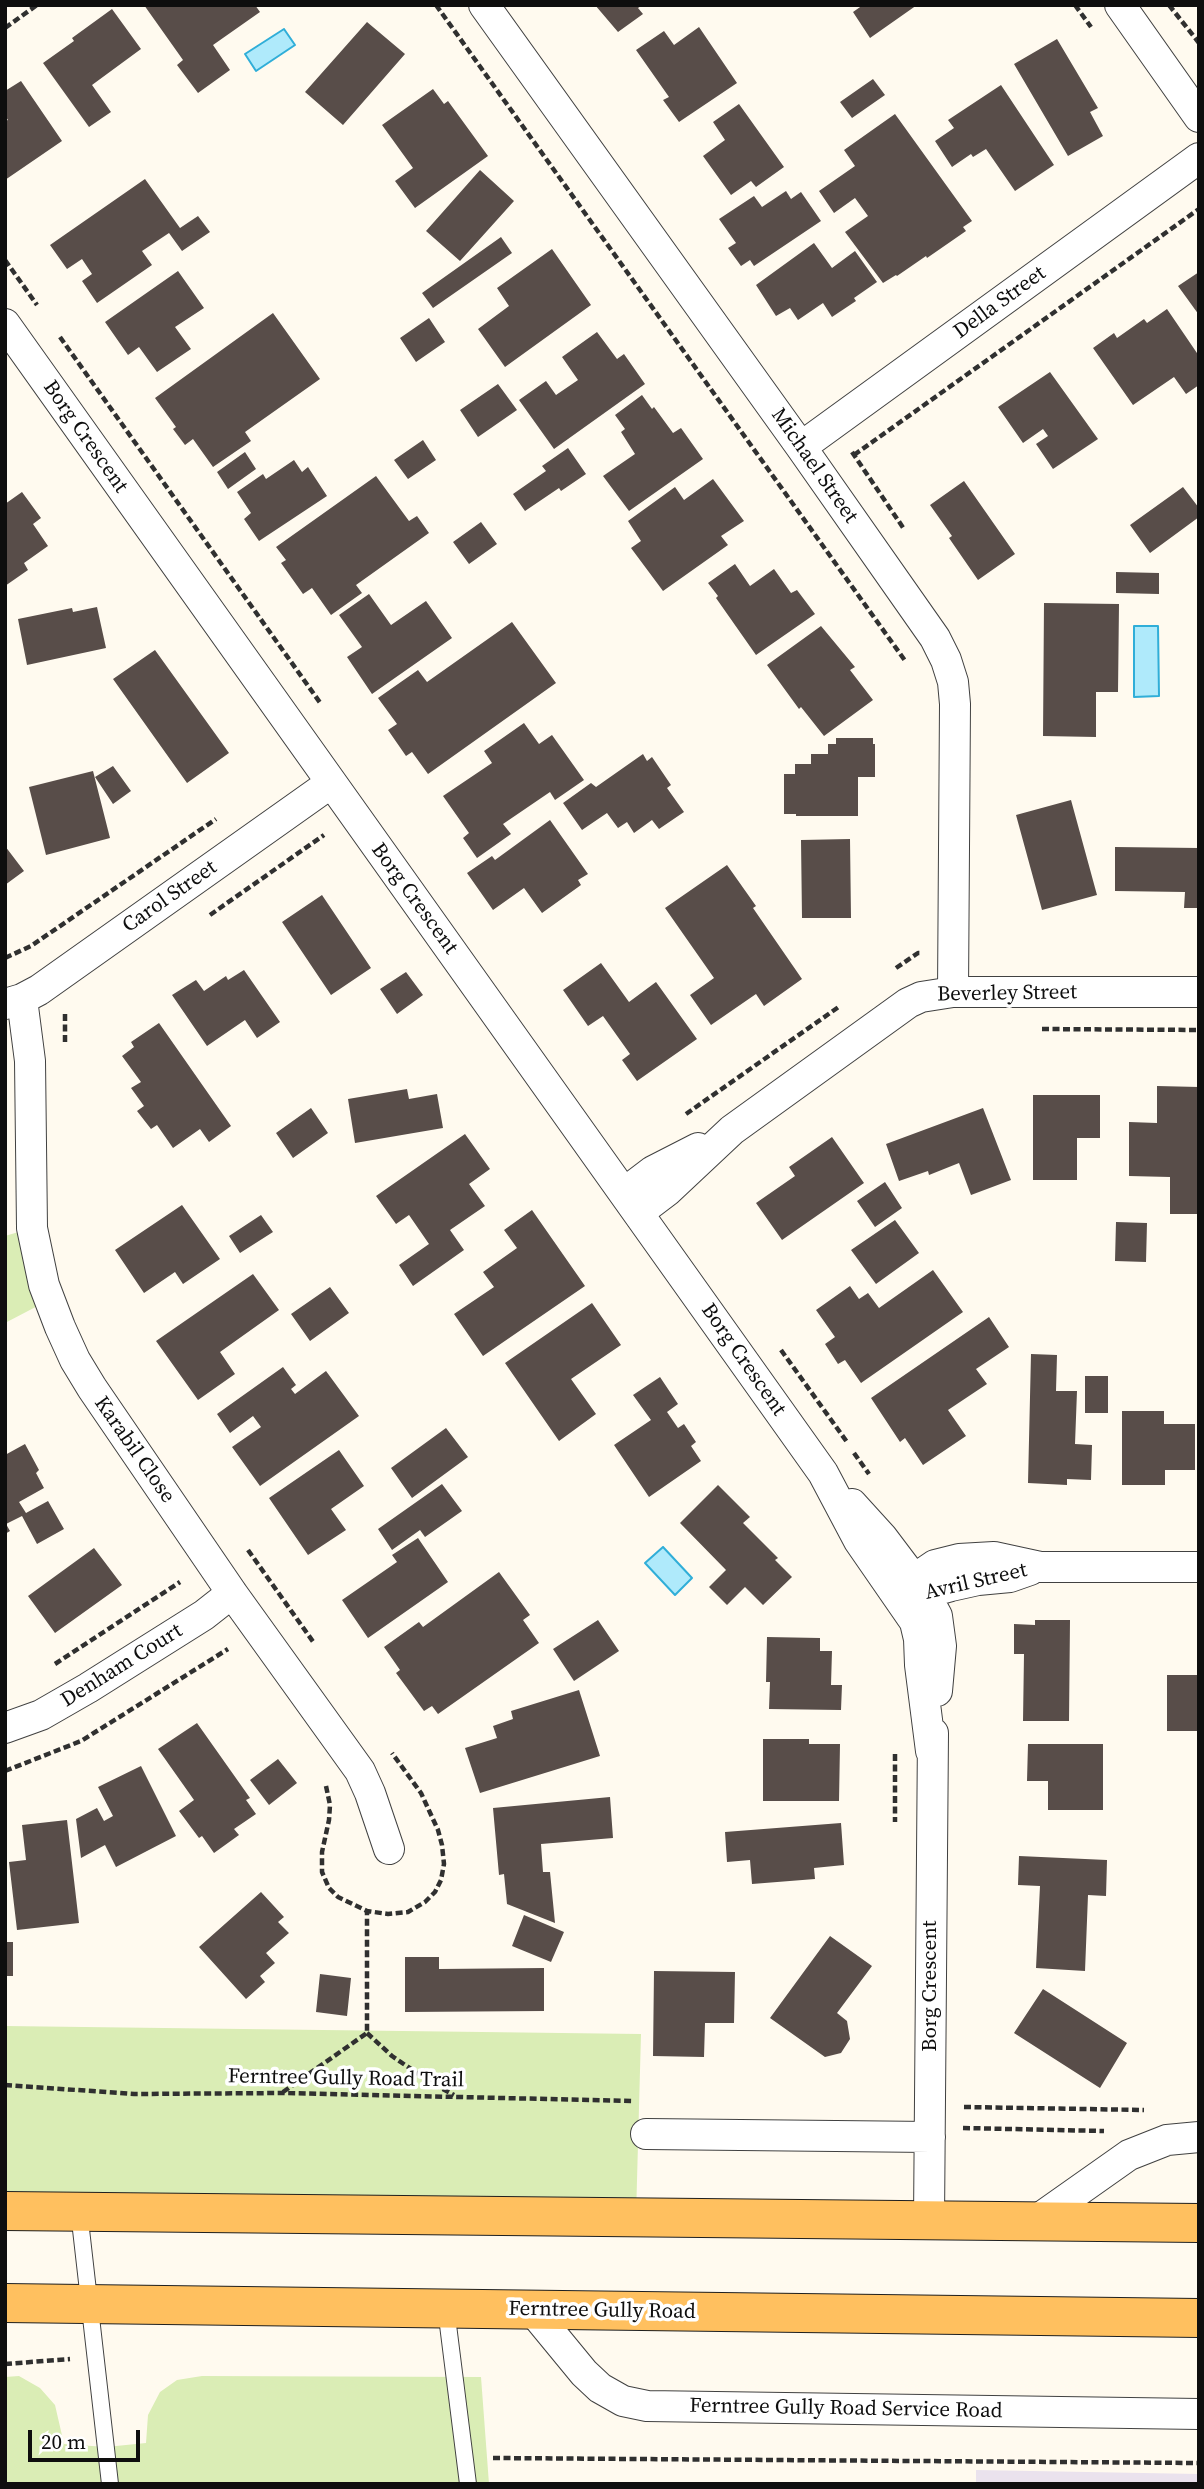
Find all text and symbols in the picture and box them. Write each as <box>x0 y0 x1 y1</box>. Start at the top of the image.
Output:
street label: Della Street <box>949 261 1051 345</box>
street label: Borg Crescent <box>37 376 133 498</box>
street label: Michael Street <box>765 404 863 528</box>
street label: Borg Crescent <box>365 838 463 960</box>
street label: Carol Street <box>118 855 222 939</box>
street label: Beverley Street <box>937 980 1077 1008</box>
street label: Borg Crescent <box>695 1299 791 1421</box>
street label: Karabil Close <box>88 1392 180 1508</box>
street label: Avril Street <box>923 1558 1029 1606</box>
street label: Denham Court <box>57 1619 187 1713</box>
street label: Borg Crescent <box>918 1920 944 2052</box>
street label: Ferntree Gully Road Trail <box>228 2064 464 2094</box>
street label: Ferntree Gully Road <box>508 2297 696 2325</box>
street label: Ferntree Gully Road Service Road <box>689 2394 1003 2424</box>
scale bar <box>32 2416 144 2460</box>
text: 20 m <box>41 2427 86 2456</box>

